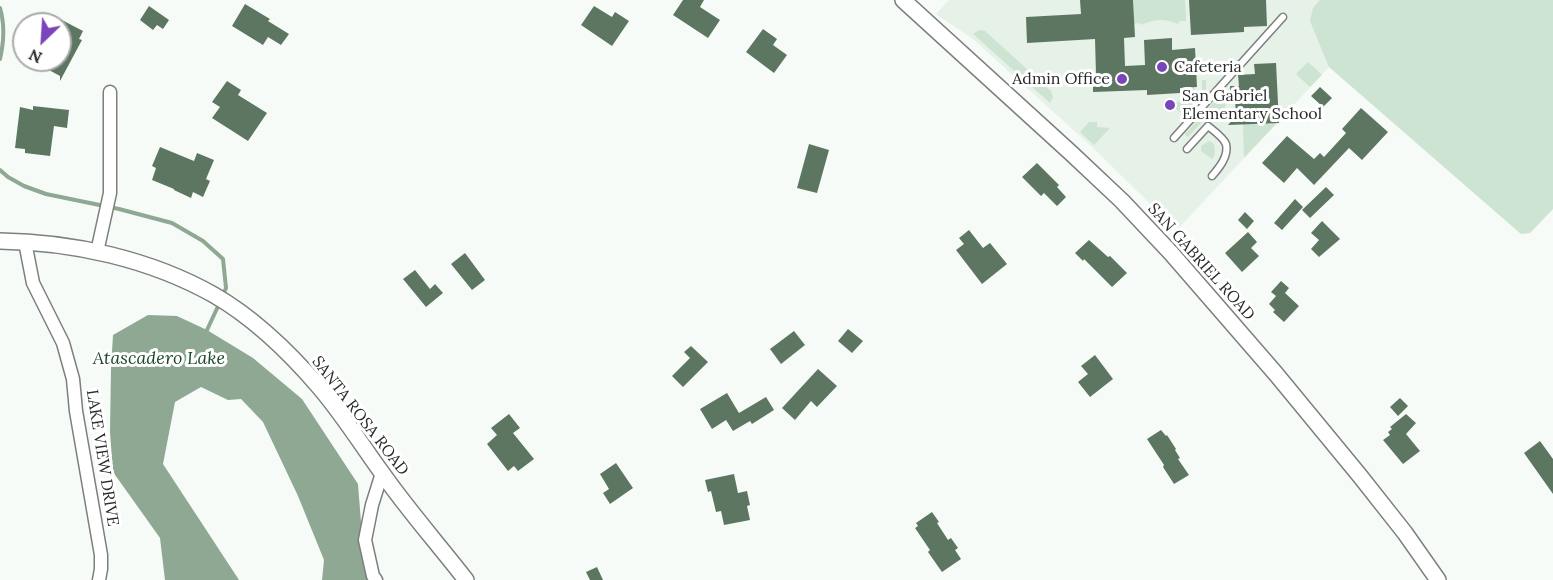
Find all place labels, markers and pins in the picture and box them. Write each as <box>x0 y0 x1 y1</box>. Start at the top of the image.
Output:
place label: Cafeteria <box>1174 57 1242 77</box>
marker: Cafeteria <box>1155 60 1169 74</box>
place label: Admin Office <box>1012 69 1110 89</box>
marker: Admin Office <box>1115 72 1129 86</box>
place label: San Gabriel Elementary School <box>1182 86 1322 124</box>
marker: San Gabriel Elementary School <box>1163 98 1177 112</box>

